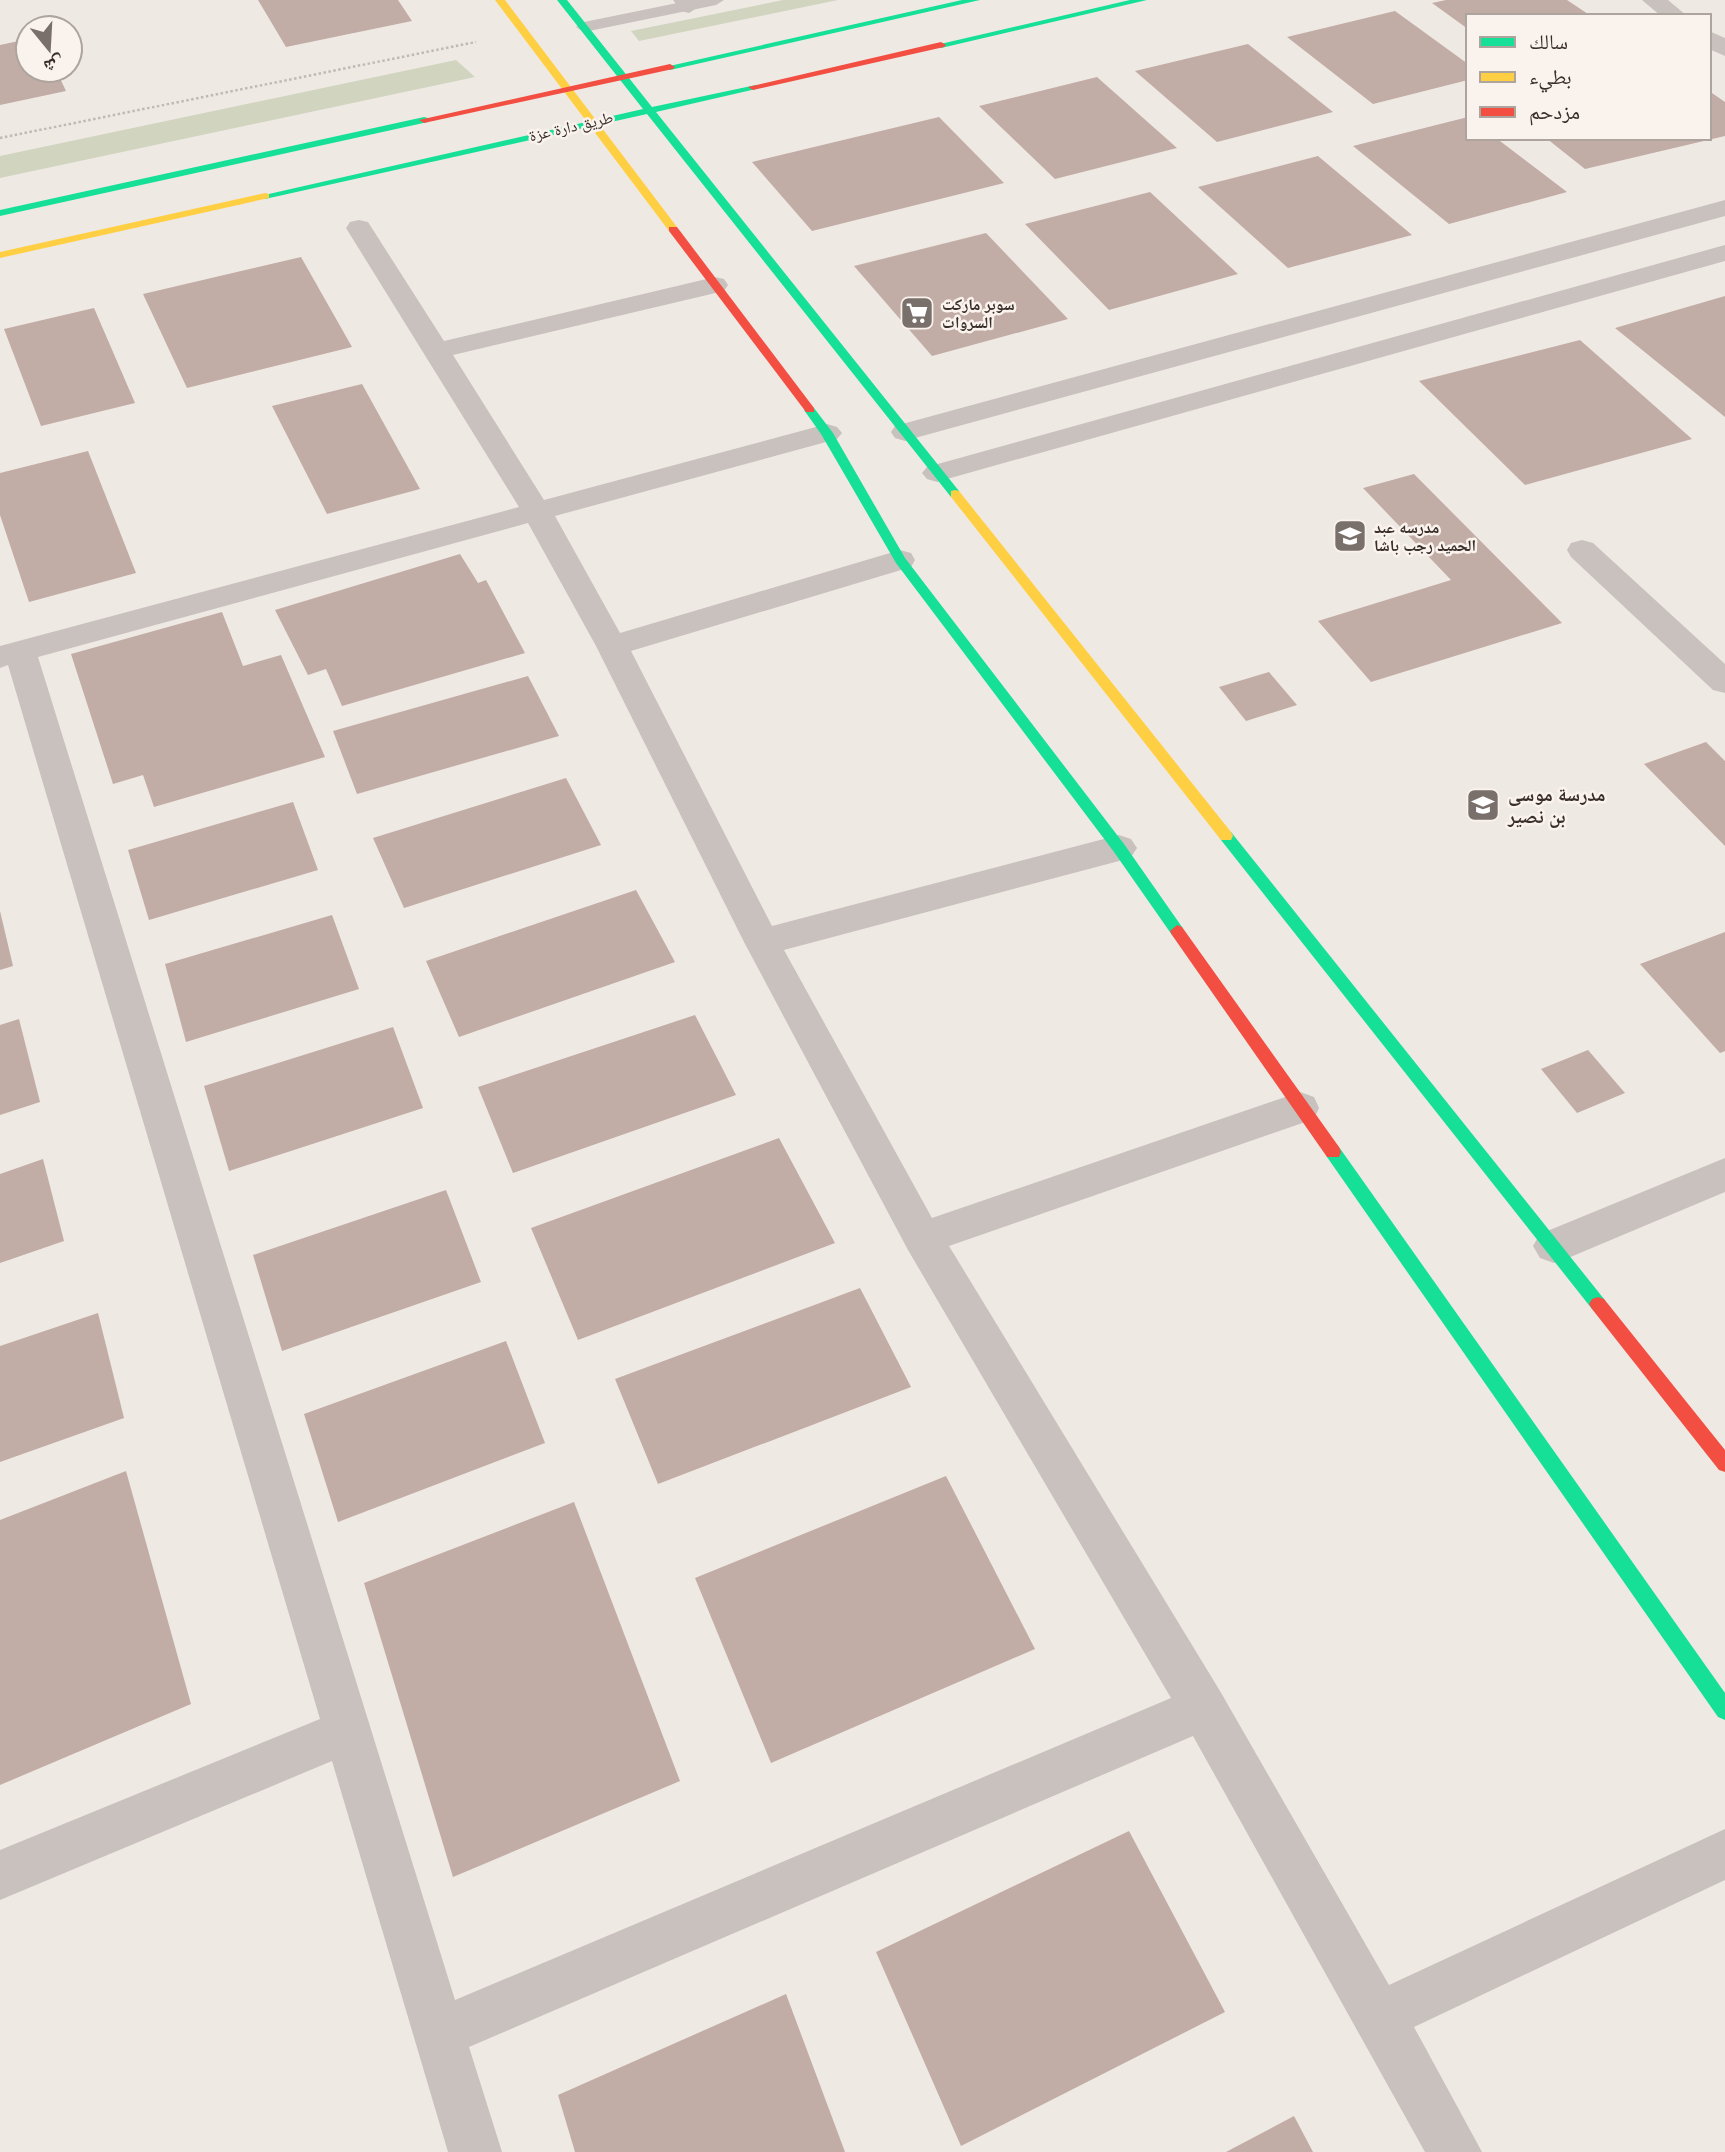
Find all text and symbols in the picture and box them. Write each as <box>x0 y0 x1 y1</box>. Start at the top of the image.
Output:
north arrow <box>14 14 84 84</box>
legend <box>1466 14 1711 140</box>
text: سالك <box>1529 28 1568 54</box>
text: ش <box>41 51 68 80</box>
text: بطيء <box>1529 63 1572 93</box>
text: مزدحم <box>1529 98 1580 126</box>
street label: طريق دارة عزة <box>527 107 615 146</box>
supermarket icon: سوبر ماركت السروات <box>898 294 936 332</box>
place label: سوبر ماركت السروات <box>942 294 1015 332</box>
school or university icon: مدرسه عبد الحميد رجب باشا <box>1331 517 1369 555</box>
place label: مدرسه عبد الحميد رجب باشا <box>1374 517 1476 555</box>
place label: مدرسة موسى بن نصير <box>1507 782 1606 828</box>
school or university icon: مدرسة موسى بن نصير <box>1464 786 1502 824</box>

